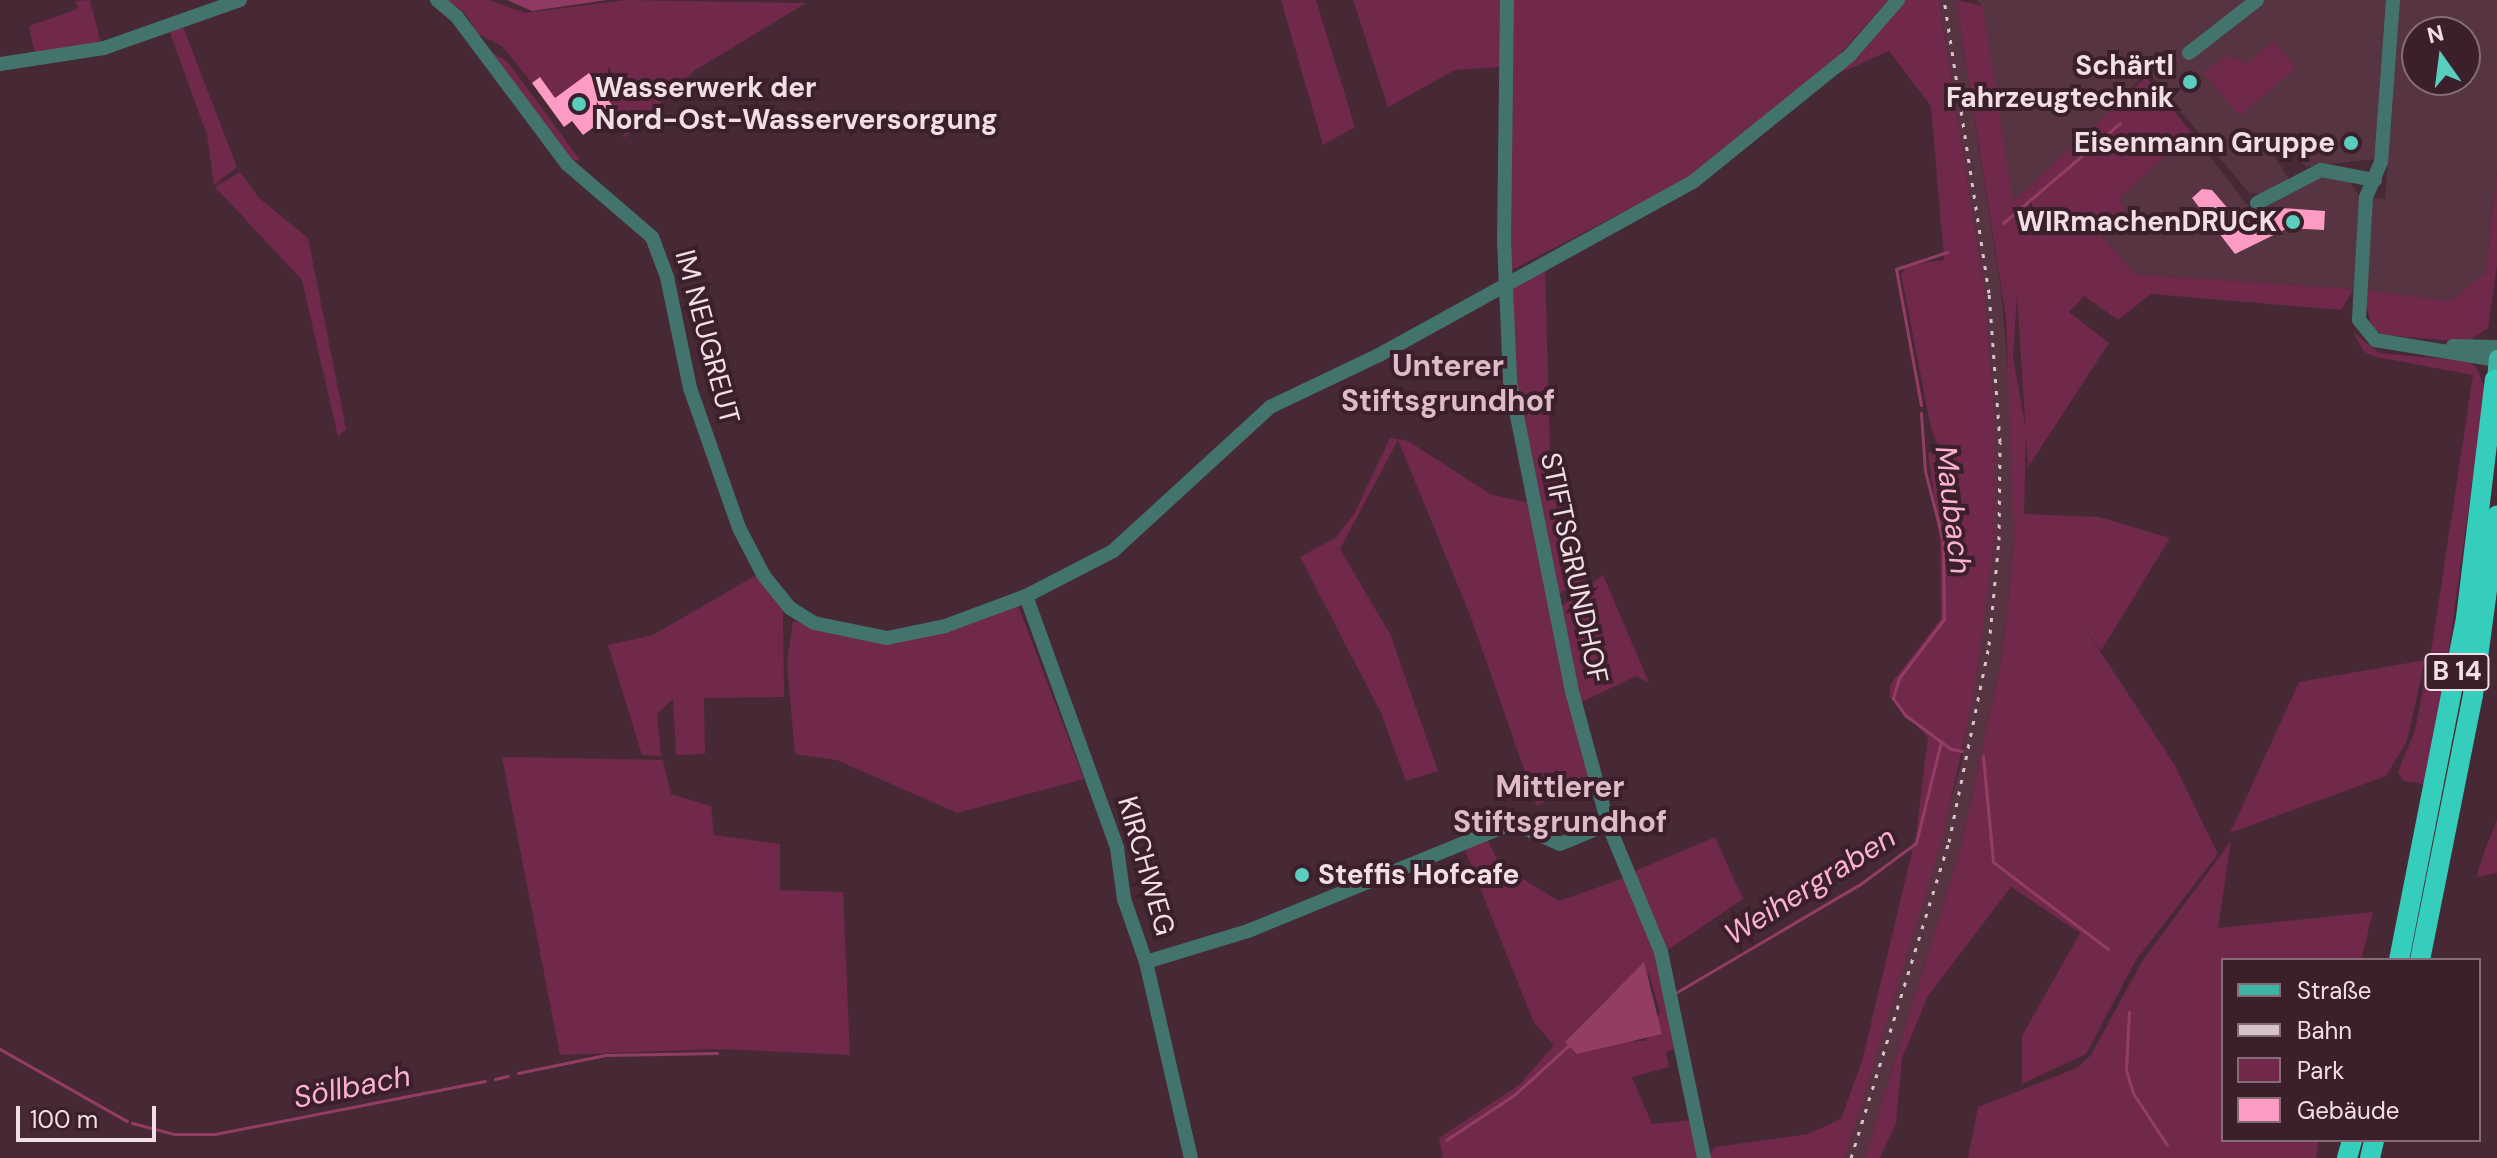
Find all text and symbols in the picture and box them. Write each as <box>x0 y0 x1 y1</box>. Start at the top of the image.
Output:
north arrow <box>2401 16 2481 96</box>
text: N <box>2424 18 2447 50</box>
place label: Schärtl Fahrzeugtechnik <box>1946 49 2174 115</box>
place label: Wasserwerk der Nord-Ost-Wasserversorgung <box>595 71 998 137</box>
marker: Schärtl Fahrzeugtechnik <box>2181 73 2199 91</box>
marker: Wasserwerk der Nord-Ost-Wasserversorgung <box>570 95 588 113</box>
place label: Eisenmann Gruppe <box>2074 126 2335 160</box>
marker: Eisenmann Gruppe <box>2342 134 2360 152</box>
place label: WIRmachenDRUCK <box>2016 205 2277 239</box>
marker: WIRmachenDRUCK <box>2284 213 2302 231</box>
street label: IM NEUGREUT <box>668 246 746 428</box>
district label: Unterer Stiftsgrundhof <box>1341 348 1555 418</box>
water label: Maubach <box>1927 444 1979 576</box>
street label: STIFTSGRUNDHOF <box>1533 450 1615 686</box>
road number: B 14 <box>2423 650 2491 694</box>
district label: Mittlerer Stiftsgrundhof <box>1453 769 1667 840</box>
street label: KIRCHWEG <box>1110 793 1182 939</box>
water label: Weihergraben <box>1718 819 1902 953</box>
place label: Steffis Hofcafe <box>1318 858 1519 892</box>
marker: Steffis Hofcafe <box>1293 866 1311 884</box>
legend <box>2221 958 2481 1142</box>
text: Straße <box>2297 975 2371 1006</box>
text: Bahn <box>2297 1015 2352 1046</box>
text: Park <box>2297 1055 2344 1086</box>
water label: Söllbach <box>290 1058 414 1116</box>
scale bar <box>20 1090 160 1140</box>
text: Gebäude <box>2297 1095 2399 1126</box>
text: 100 m <box>30 1104 98 1135</box>

